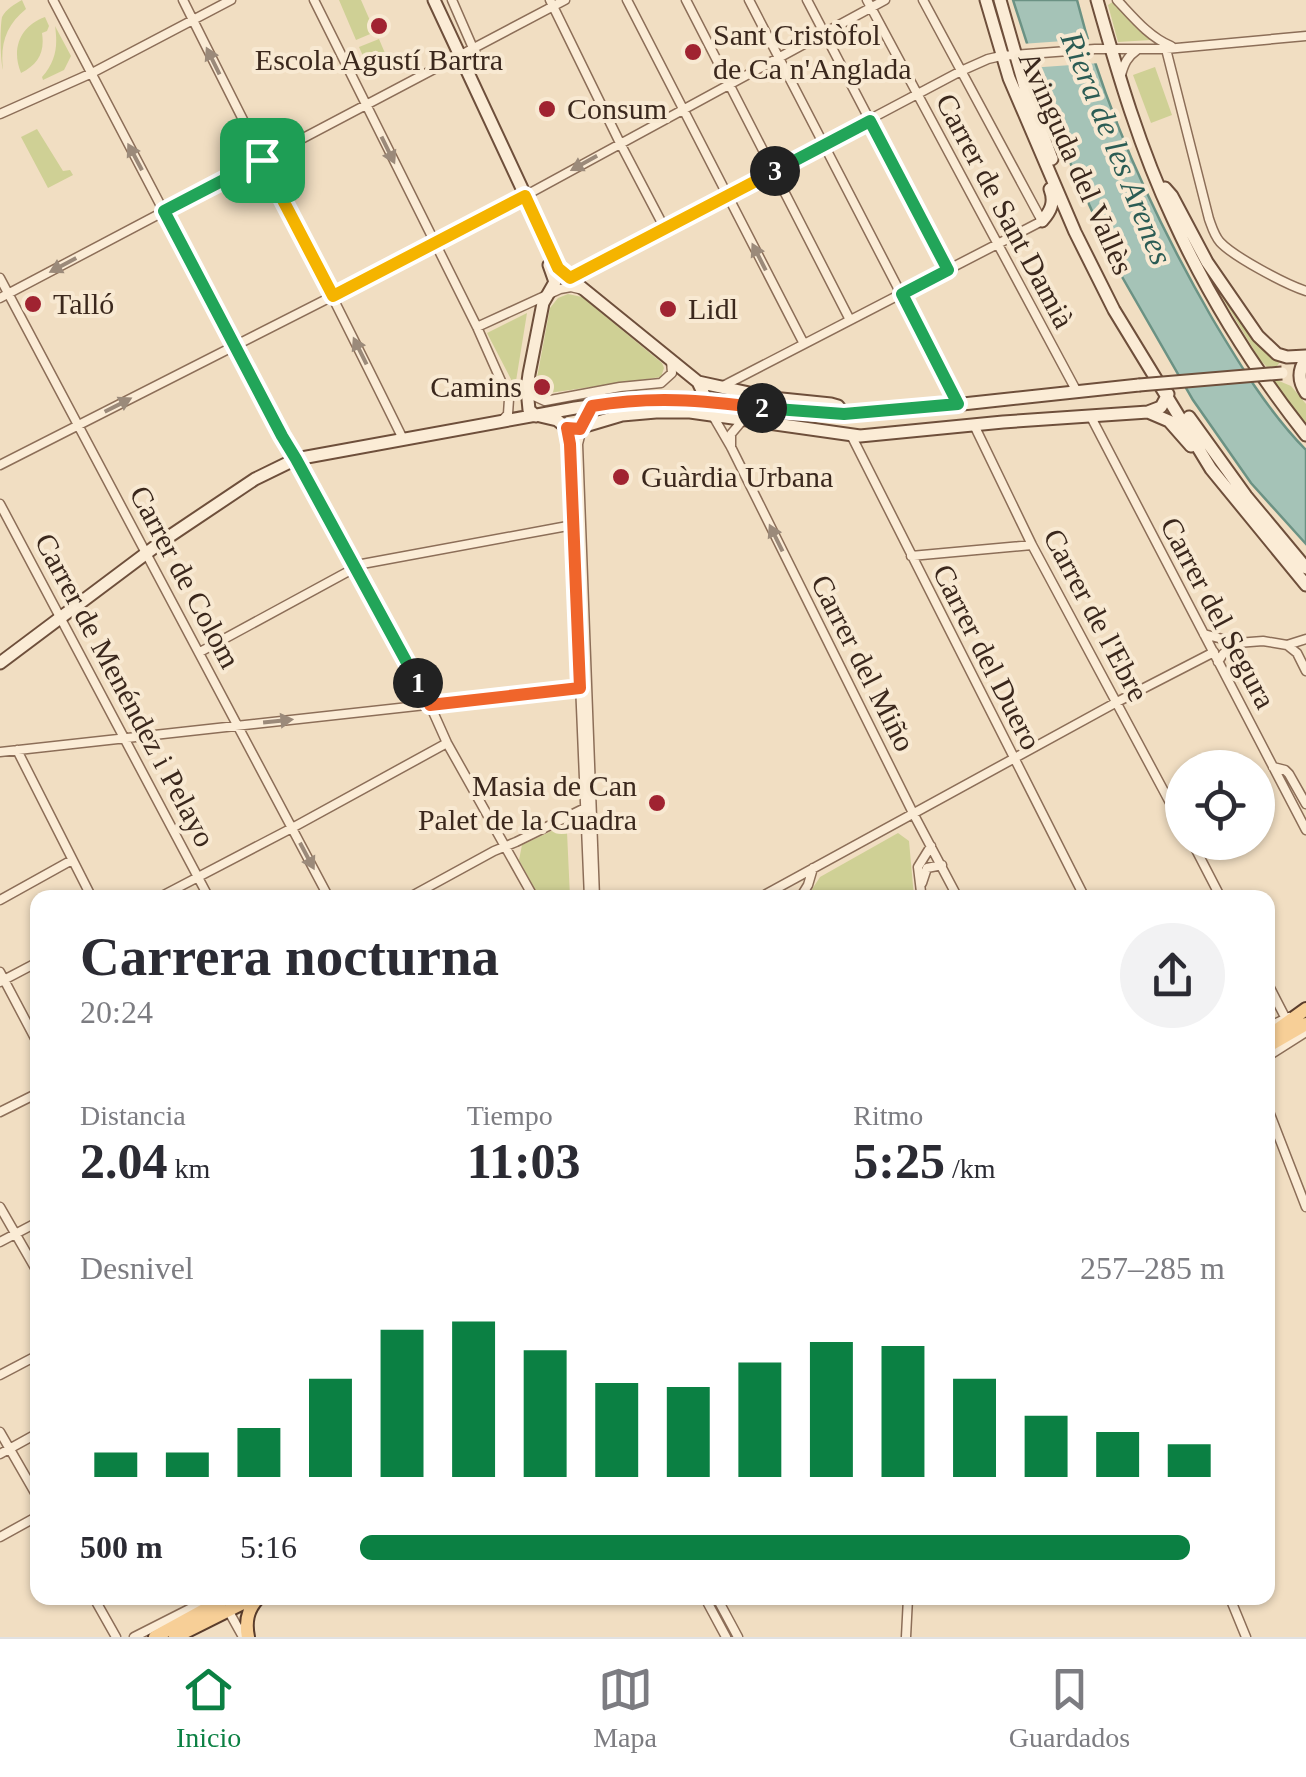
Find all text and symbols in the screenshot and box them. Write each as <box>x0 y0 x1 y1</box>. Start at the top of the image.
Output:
marker: Escola Agustí Bartra <box>368 15 390 37</box>
place label: Sant Cristòfol de Ca n'Anglada <box>713 18 912 85</box>
water label: Riera de les Arenes <box>1053 25 1180 270</box>
marker: Sant Cristòfol de Ca n'Anglada <box>682 41 704 63</box>
place label: Escola Agustí Bartra <box>255 43 503 76</box>
street label: Avinguda del Vallès <box>1012 46 1140 279</box>
one-way arrow <box>205 47 222 76</box>
street label: Carrer de Sant Damià <box>930 88 1081 334</box>
place label: Consum <box>567 92 667 125</box>
marker: Consum <box>536 98 558 120</box>
pin <box>220 118 305 203</box>
icon: arrive <box>235 133 290 188</box>
one-way arrow <box>379 136 396 165</box>
one-way arrow <box>127 142 144 171</box>
pin: 3 <box>750 146 800 196</box>
one-way arrow <box>569 155 598 172</box>
text: 3 <box>768 155 782 186</box>
one-way arrow <box>751 243 768 272</box>
one-way arrow <box>48 256 77 273</box>
place label: Talló <box>53 287 114 320</box>
place label: Lidl <box>688 292 738 325</box>
marker: Talló <box>22 293 44 315</box>
marker: Lidl <box>657 298 679 320</box>
one-way arrow <box>352 336 369 365</box>
place label: Camins <box>430 370 522 403</box>
marker: Camins <box>531 376 553 398</box>
pin: 2 <box>737 383 787 433</box>
text: 2 <box>755 392 769 423</box>
one-way arrow <box>103 397 132 414</box>
place label: Guàrdia Urbana <box>641 460 833 493</box>
marker: Guàrdia Urbana <box>610 466 632 488</box>
street label: Carrer de Colom <box>124 480 247 674</box>
street label: Carrer del Segura <box>1154 512 1283 714</box>
one-way arrow <box>768 523 785 552</box>
street label: Carrer de l'Ebre <box>1037 523 1156 707</box>
street label: Carrer de Menéndez i Pelayo <box>29 528 222 852</box>
street label: Carrer del Duero <box>927 559 1048 755</box>
street label: Carrer del Miño <box>805 569 922 756</box>
pin: 1 <box>393 658 443 708</box>
text: 1 <box>411 667 425 698</box>
one-way arrow <box>263 713 295 729</box>
map controls <box>1165 750 1275 860</box>
button: locate <box>1165 750 1275 860</box>
place label: Masia de Can Palet de la Cuadra <box>418 769 637 836</box>
marker: Masia de Can Palet de la Cuadra <box>646 792 668 814</box>
one-way arrow <box>298 841 315 870</box>
button: share <box>1120 923 1225 1028</box>
text: Carrera nocturna <box>80 926 499 987</box>
text: 20:24 <box>80 994 153 1030</box>
text: Distancia <box>80 1100 186 1131</box>
text: Tiempo <box>467 1100 553 1131</box>
text: Ritmo <box>853 1100 923 1131</box>
text: 2.04 <box>80 1133 168 1189</box>
text: 11:03 <box>467 1133 581 1189</box>
text: 5:25 <box>853 1133 945 1189</box>
text: km <box>168 1153 210 1184</box>
text: /km <box>945 1153 996 1184</box>
text: Desnivel <box>80 1250 194 1286</box>
text: 257–285 m <box>1080 1250 1225 1286</box>
text: 500 m <box>80 1529 163 1565</box>
text: 5:16 <box>240 1529 297 1565</box>
tab: Inicio <box>176 1662 241 1754</box>
tab: Mapa <box>593 1662 657 1754</box>
tab: Guardados <box>1009 1662 1130 1754</box>

